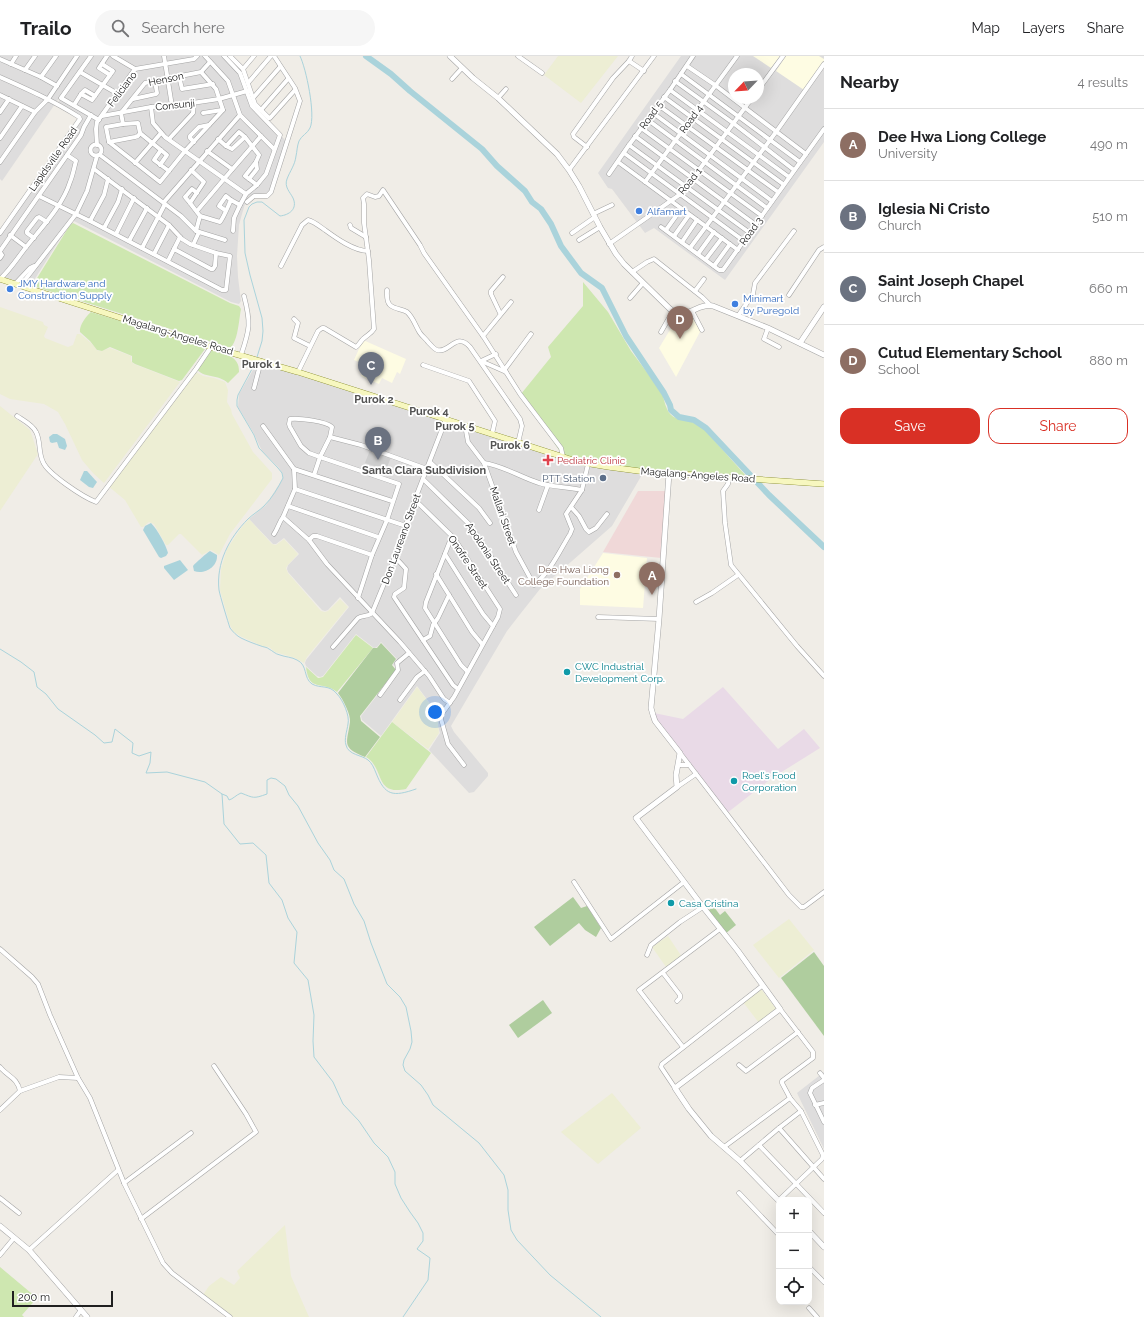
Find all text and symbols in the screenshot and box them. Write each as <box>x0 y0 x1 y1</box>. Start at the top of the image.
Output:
search box <box>95 10 375 46</box>
text: Trailo <box>20 17 71 39</box>
icon: search <box>109 17 131 39</box>
text: Search here <box>141 19 225 37</box>
text: Map <box>972 20 1000 36</box>
text: Layers <box>1022 20 1065 36</box>
text: Share <box>1087 20 1124 36</box>
north arrow <box>728 68 764 104</box>
street label: Feliciano <box>105 69 139 109</box>
street label: Henson <box>147 70 185 88</box>
text: Nearby <box>840 72 899 92</box>
text: 4 results <box>1077 75 1128 90</box>
street label: Consunji <box>155 97 195 113</box>
street label: Road 5 <box>637 98 665 131</box>
street label: Road 4 <box>677 102 705 135</box>
street label: Lapidsville Road <box>27 125 79 193</box>
text: Dee Hwa Liong College <box>878 128 1046 146</box>
text: A <box>849 137 857 152</box>
text: 490 m <box>1090 137 1128 152</box>
text: University <box>878 146 938 161</box>
street label: Road 1 <box>676 165 704 196</box>
text: Iglesia Ni Cristo <box>878 200 990 218</box>
marker: Alfamart <box>634 206 644 216</box>
place label: Alfamart <box>647 206 687 217</box>
text: B <box>849 209 857 224</box>
text: 510 m <box>1092 209 1128 224</box>
street label: Road 3 <box>737 215 765 247</box>
text: Church <box>878 218 921 233</box>
text: Saint Joseph Chapel <box>878 272 1024 290</box>
place label: JMY Hardware and Construction Supply <box>18 278 113 301</box>
text: C <box>849 281 857 296</box>
text: 660 m <box>1089 281 1128 296</box>
marker: JMY Hardware and Construction Supply <box>5 284 15 294</box>
text: Church <box>878 290 921 305</box>
place label: Minimart by Puregold <box>743 293 799 316</box>
marker: Minimart by Puregold <box>730 299 740 309</box>
pin: D <box>667 306 693 339</box>
street label: Magalang-Angeles Road <box>122 313 234 357</box>
text: Cutud Elementary School <box>878 344 1062 362</box>
pin: C <box>358 352 384 385</box>
text: D <box>848 353 858 368</box>
text: 880 m <box>1089 353 1128 368</box>
district label: Purok 1 <box>242 358 281 371</box>
text: School <box>878 362 920 377</box>
district label: Purok 2 <box>354 393 394 406</box>
district label: Purok 4 <box>409 405 449 418</box>
button: Save <box>840 408 980 444</box>
button: Share <box>988 408 1128 444</box>
district label: Purok 5 <box>435 420 475 433</box>
pin: B <box>365 427 391 460</box>
district label: Purok 6 <box>490 439 530 452</box>
marker: Pediatric Clinic <box>542 454 554 466</box>
place label: Pediatric Clinic <box>557 455 626 466</box>
district label: Santa Clara Subdivision <box>362 464 486 477</box>
street label: Magalang-Angeles Road <box>640 466 756 484</box>
place label: PTT Station <box>542 473 595 484</box>
marker: PTT Station <box>598 473 608 483</box>
street label: Mallari Street <box>488 485 518 547</box>
street label: Don Laureano Street <box>380 492 423 586</box>
street label: Apolonia Street <box>464 520 513 586</box>
street label: Onofre Street <box>446 533 490 591</box>
pin: A <box>639 562 665 595</box>
place label: Dee Hwa Liong College Foundation <box>518 564 609 587</box>
marker: Dee Hwa Liong College Foundation <box>612 570 622 580</box>
place label: CWC Industrial Development Corp. <box>575 661 665 684</box>
marker: CWC Industrial Development Corp. <box>562 667 572 677</box>
your location <box>425 702 445 722</box>
place label: Roel's Food Corporation <box>742 770 797 793</box>
marker: Roel's Food Corporation <box>729 776 739 786</box>
marker: Casa Cristina <box>666 898 676 908</box>
place label: Casa Cristina <box>679 898 738 909</box>
map controls <box>776 1197 812 1305</box>
button: + <box>776 1197 812 1233</box>
button: − <box>776 1233 812 1269</box>
button: locate <box>776 1269 812 1305</box>
scale bar <box>12 1289 113 1308</box>
text: 200 m <box>18 1291 50 1304</box>

